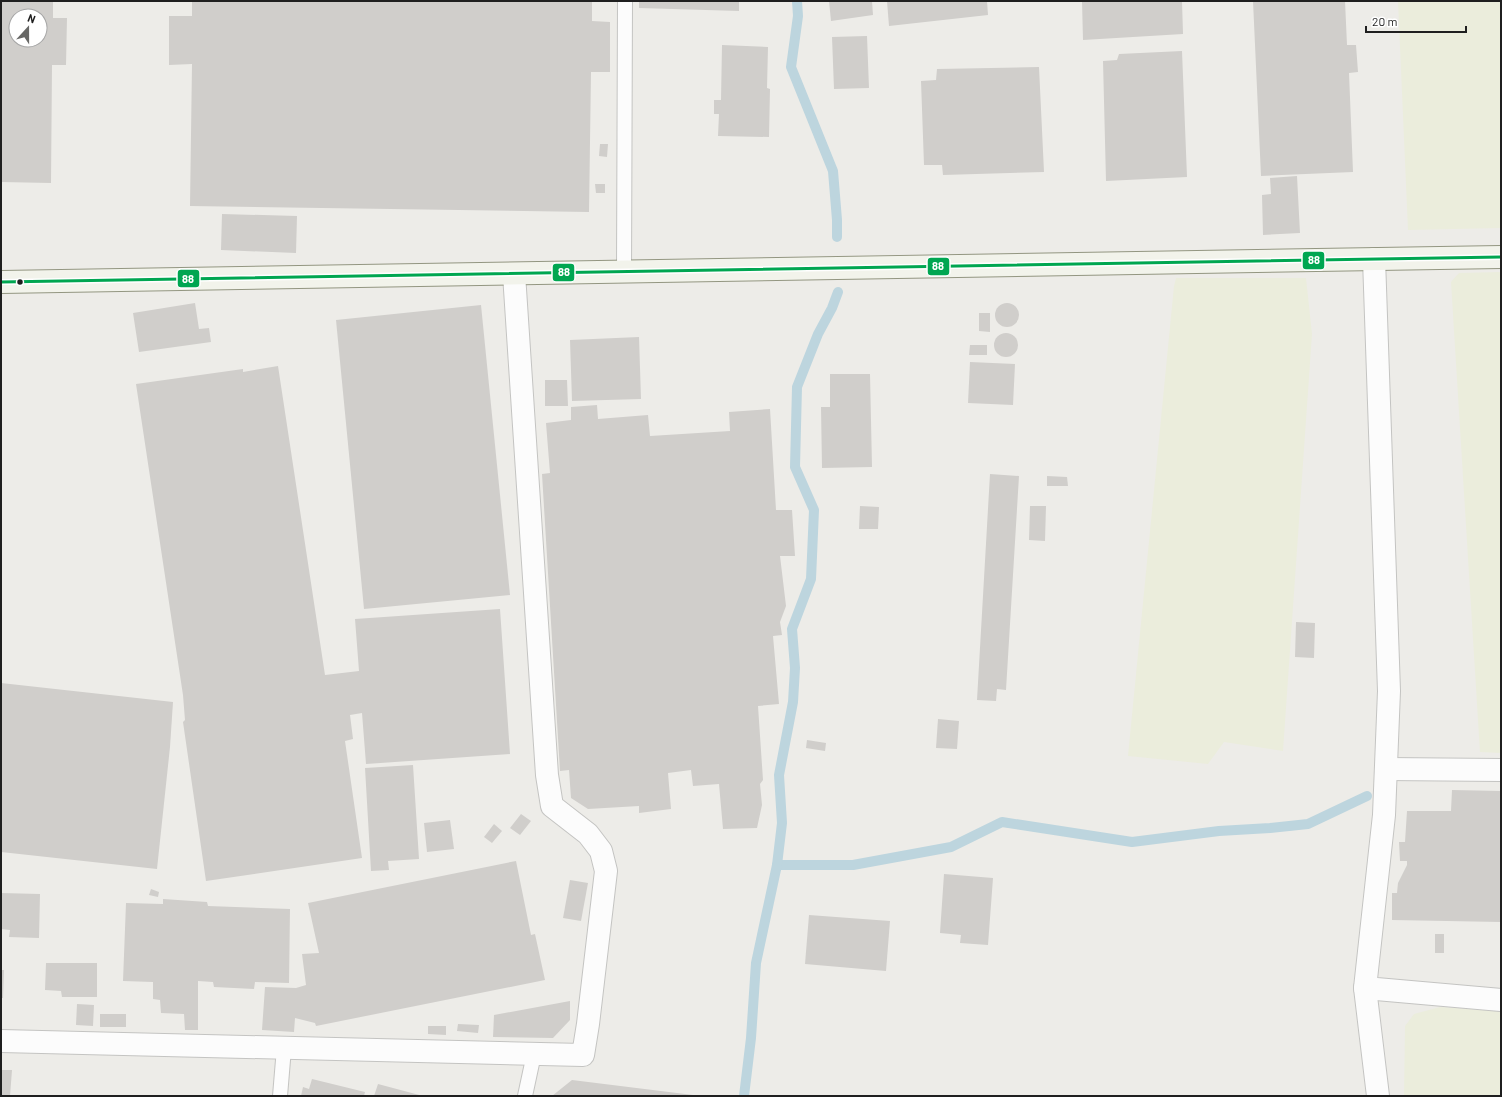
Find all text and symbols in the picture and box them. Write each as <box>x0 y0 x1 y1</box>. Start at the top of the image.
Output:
north arrow <box>8 8 48 48</box>
scale bar <box>1366 8 1466 34</box>
text: N <box>26 11 38 26</box>
text: 20 m <box>1372 14 1398 28</box>
line badge: 88 <box>1302 251 1325 270</box>
text: 88 <box>1308 253 1320 266</box>
line badge: 88 <box>927 257 950 276</box>
text: 88 <box>932 259 944 272</box>
line badge: 88 <box>552 263 575 282</box>
text: 88 <box>558 265 570 278</box>
line badge: 88 <box>177 269 200 288</box>
text: 88 <box>182 272 194 285</box>
unlabelled marker <box>15 277 25 287</box>

